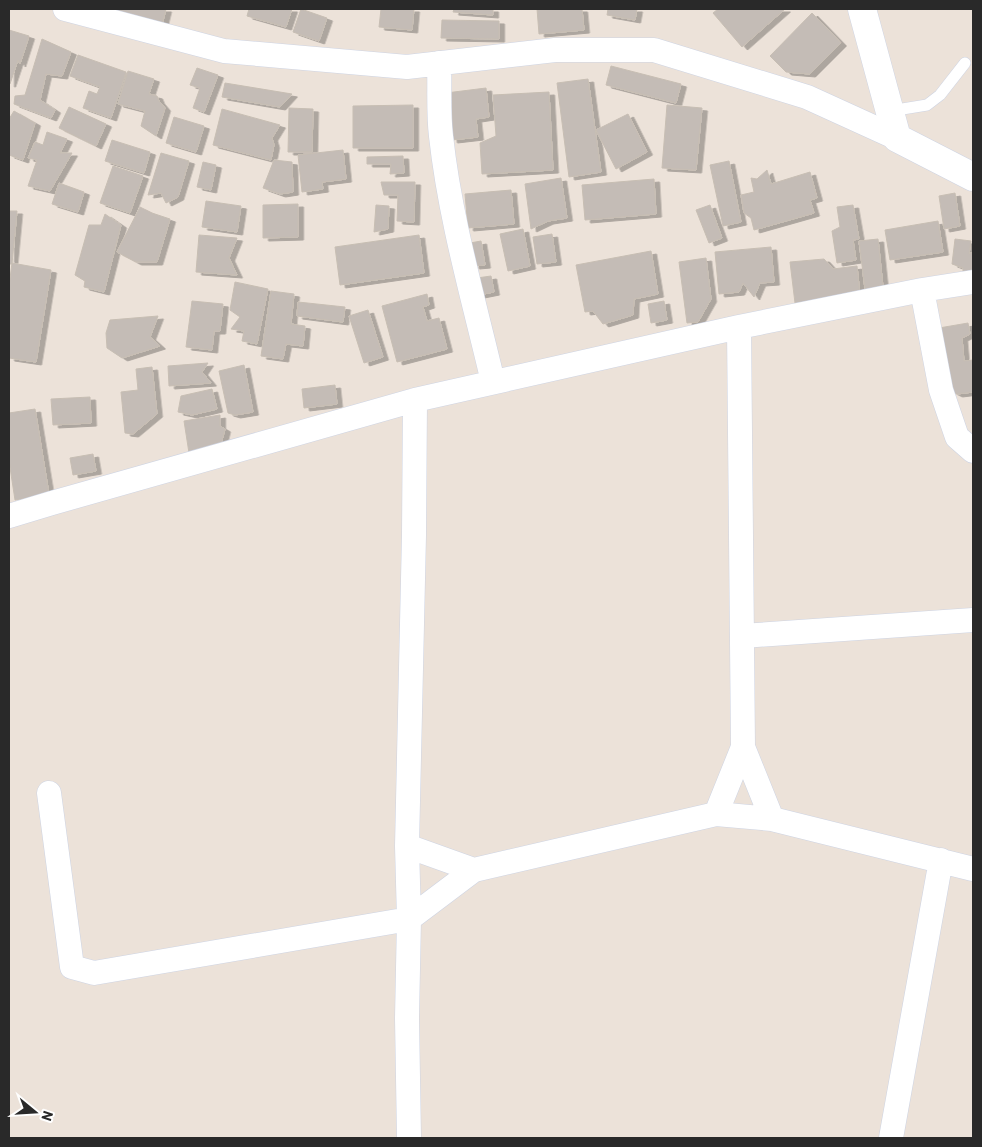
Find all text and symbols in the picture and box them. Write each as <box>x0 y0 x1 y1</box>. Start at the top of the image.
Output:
north arrow <box>10 1087 60 1137</box>
text: N <box>38 1109 57 1123</box>

